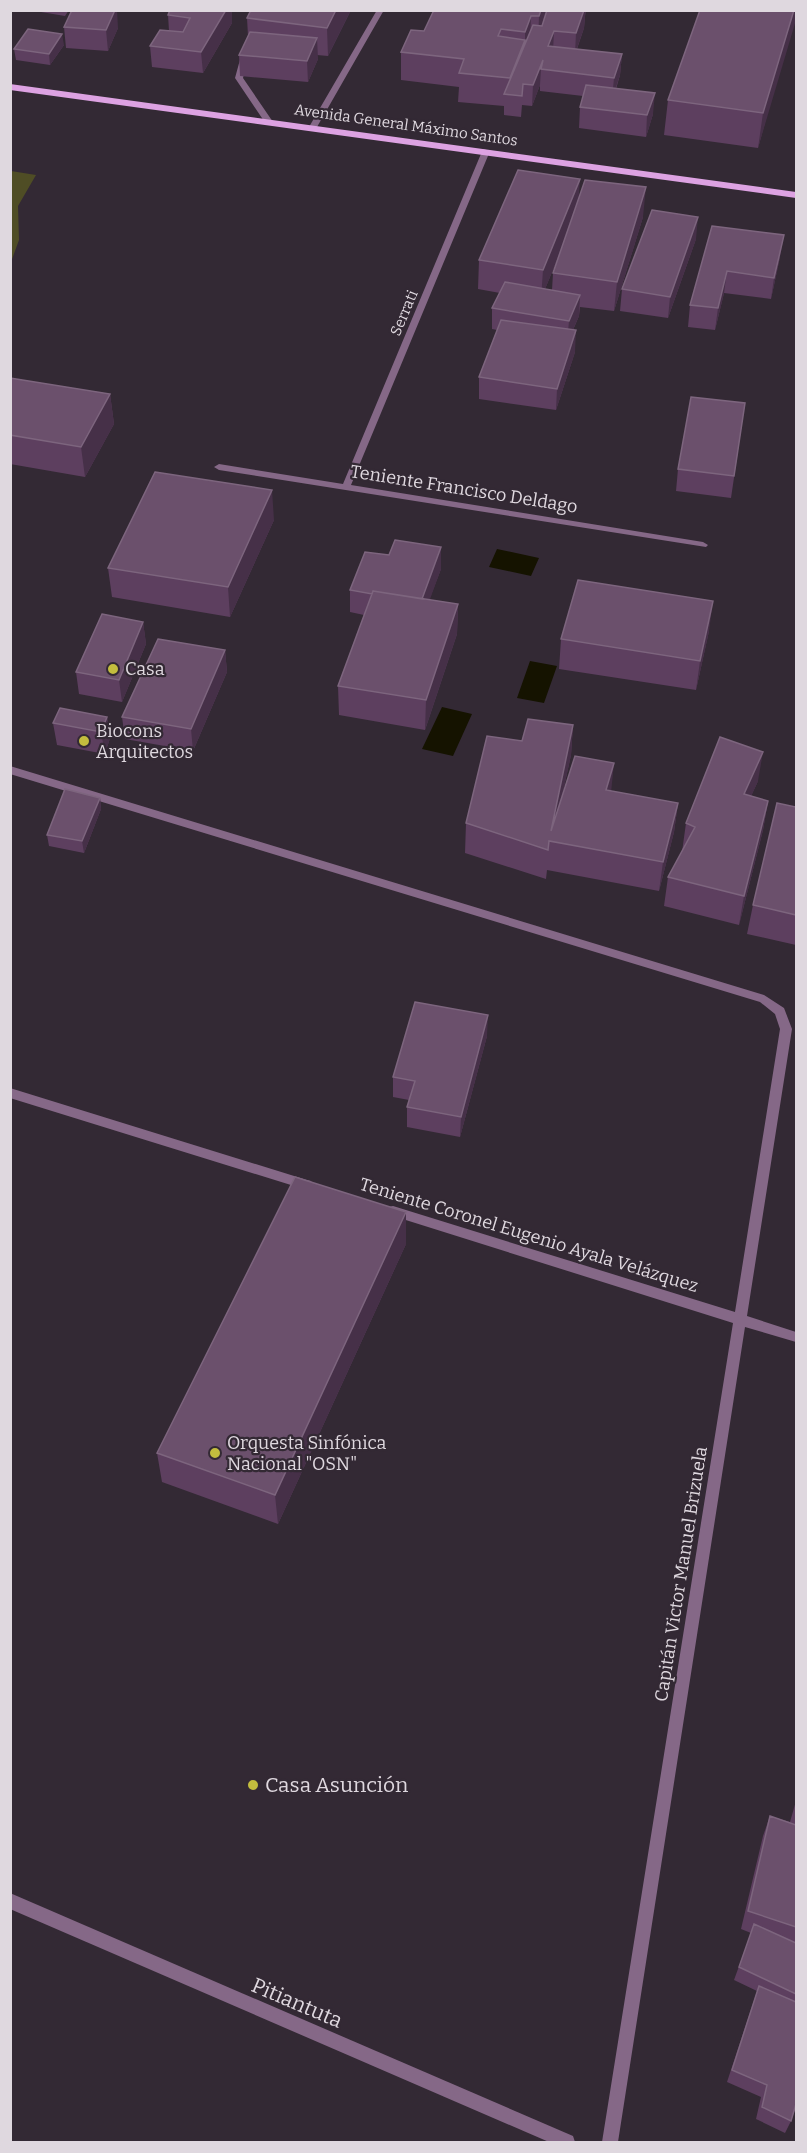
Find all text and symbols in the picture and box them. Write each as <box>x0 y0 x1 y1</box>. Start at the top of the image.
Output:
street label: Avenida General Máximo Santos <box>293 100 519 150</box>
street label: Serrati <box>386 287 422 338</box>
street label: Teniente Francisco Deldago <box>349 460 579 518</box>
place label: Casa <box>125 658 165 680</box>
marker: Casa <box>106 662 120 676</box>
place label: Biocons Arquitectos <box>96 720 193 763</box>
marker: Biocons Arquitectos <box>77 734 91 748</box>
street label: Teniente Coronel Eugenio Ayala Velázquez <box>357 1173 701 1297</box>
place label: Orquesta Sinfónica Nacional "OSN" <box>227 1432 387 1475</box>
street label: Capitán Victor Manuel Brizuela <box>650 1445 712 1703</box>
marker: Orquesta Sinfónica Nacional "OSN" <box>208 1446 222 1460</box>
place label: Casa Asunción <box>265 1772 408 1798</box>
marker: Casa Asunción <box>246 1778 260 1792</box>
street label: Pitiantuta <box>248 1972 347 2034</box>

